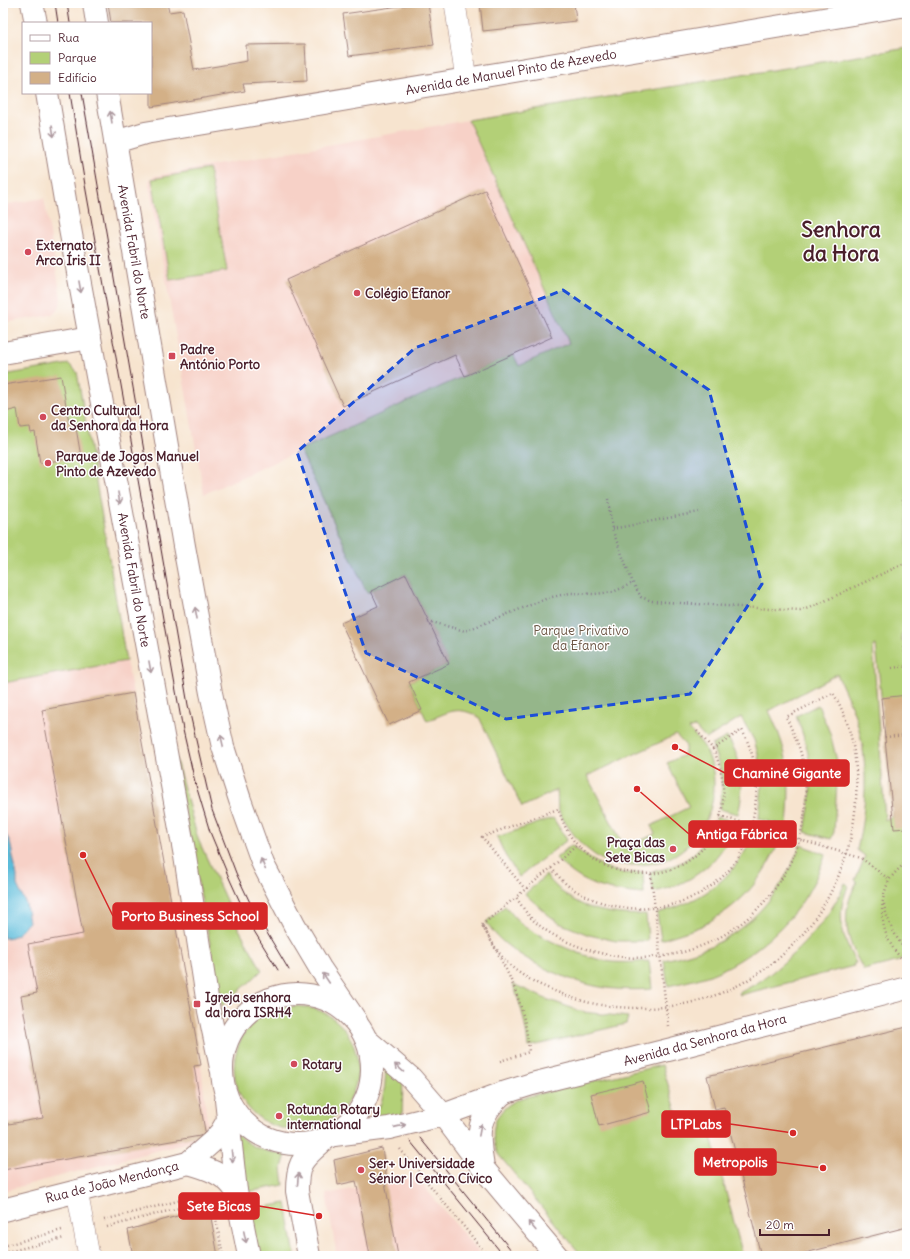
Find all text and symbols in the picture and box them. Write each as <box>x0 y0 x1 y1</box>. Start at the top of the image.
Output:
legend <box>22 22 152 94</box>
text: Rua <box>58 30 80 45</box>
street label: Avenida de Manuel Pinto de Azevedo <box>404 45 618 99</box>
text: Parque <box>58 50 97 65</box>
text: Edifício <box>58 70 97 85</box>
one-way arrow <box>107 111 115 124</box>
one-way arrow <box>50 125 58 138</box>
street label: Avenida Fabril do Norte <box>114 183 154 321</box>
district label: Senhora da Hora <box>801 216 881 267</box>
place label: Externato Arco Íris II <box>36 237 101 269</box>
marker: Externato Arco Íris II <box>23 247 33 257</box>
one-way arrow <box>77 280 85 293</box>
place label: Colégio Efanor <box>365 285 451 302</box>
marker: Colégio Efanor <box>352 288 362 298</box>
place label: Padre António Porto <box>180 341 260 373</box>
marker: Padre António Porto <box>167 351 177 361</box>
place label: Centro Cultural da Senhora da Hora <box>51 402 169 434</box>
marker: Centro Cultural da Senhora da Hora <box>38 412 48 422</box>
place label: Parque de Jogos Manuel Pinto de Azevedo <box>56 448 199 480</box>
marker: Parque de Jogos Manuel Pinto de Azevedo <box>43 458 53 468</box>
one-way arrow <box>115 491 123 504</box>
street label: Avenida Fabril do Norte <box>114 511 154 649</box>
one-way arrow <box>192 607 200 620</box>
park label: Parque Privativo da Efanor <box>533 622 629 654</box>
one-way arrow <box>146 660 154 673</box>
one-way arrow <box>217 735 225 748</box>
callout: Chaminé Gigante <box>725 760 849 786</box>
text: Chaminé Gigante <box>733 764 842 782</box>
callout: Antiga Fábrica <box>689 821 796 847</box>
text: Antiga Fábrica <box>697 825 787 843</box>
place label: Praça das Sete Bicas <box>605 834 665 866</box>
marker: Praça das Sete Bicas <box>668 844 678 854</box>
one-way arrow <box>259 858 267 870</box>
callout: Porto Business School <box>113 903 267 929</box>
text: Porto Business School <box>121 907 259 925</box>
one-way arrow <box>322 972 330 983</box>
place label: Igreja senhora da hora ISRH4 <box>205 989 292 1021</box>
marker: Igreja senhora da hora ISRH4 <box>192 999 202 1009</box>
street label: Avenida da Senhora da Hora <box>622 1010 788 1070</box>
place label: Rotary <box>302 1056 342 1073</box>
marker: Rotary <box>289 1059 299 1069</box>
one-way arrow <box>394 1063 404 1073</box>
place label: Rotunda Rotary international <box>287 1101 380 1133</box>
marker: Rotunda Rotary international <box>274 1111 284 1121</box>
callout: LTPLabs <box>662 1111 730 1137</box>
text: LTPLabs <box>670 1115 722 1133</box>
one-way arrow <box>393 1121 406 1129</box>
one-way arrow <box>476 1124 484 1137</box>
one-way arrow <box>228 1149 236 1162</box>
callout: Metropolis <box>695 1149 776 1175</box>
text: Metropolis <box>702 1153 768 1171</box>
place label: Ser+ Universidade Sénior | Centro Cívico <box>369 1155 492 1188</box>
street label: Rua de João Mendonça <box>43 1157 181 1207</box>
marker: Ser+ Universidade Sénior | Centro Cívico <box>356 1165 366 1175</box>
one-way arrow <box>294 1173 301 1186</box>
callout: Sete Bicas <box>179 1193 259 1219</box>
text: Sete Bicas <box>187 1197 252 1215</box>
scale bar <box>760 1211 829 1237</box>
text: 20 m <box>766 1217 794 1232</box>
one-way arrow <box>527 1221 536 1232</box>
one-way arrow <box>241 1231 249 1244</box>

